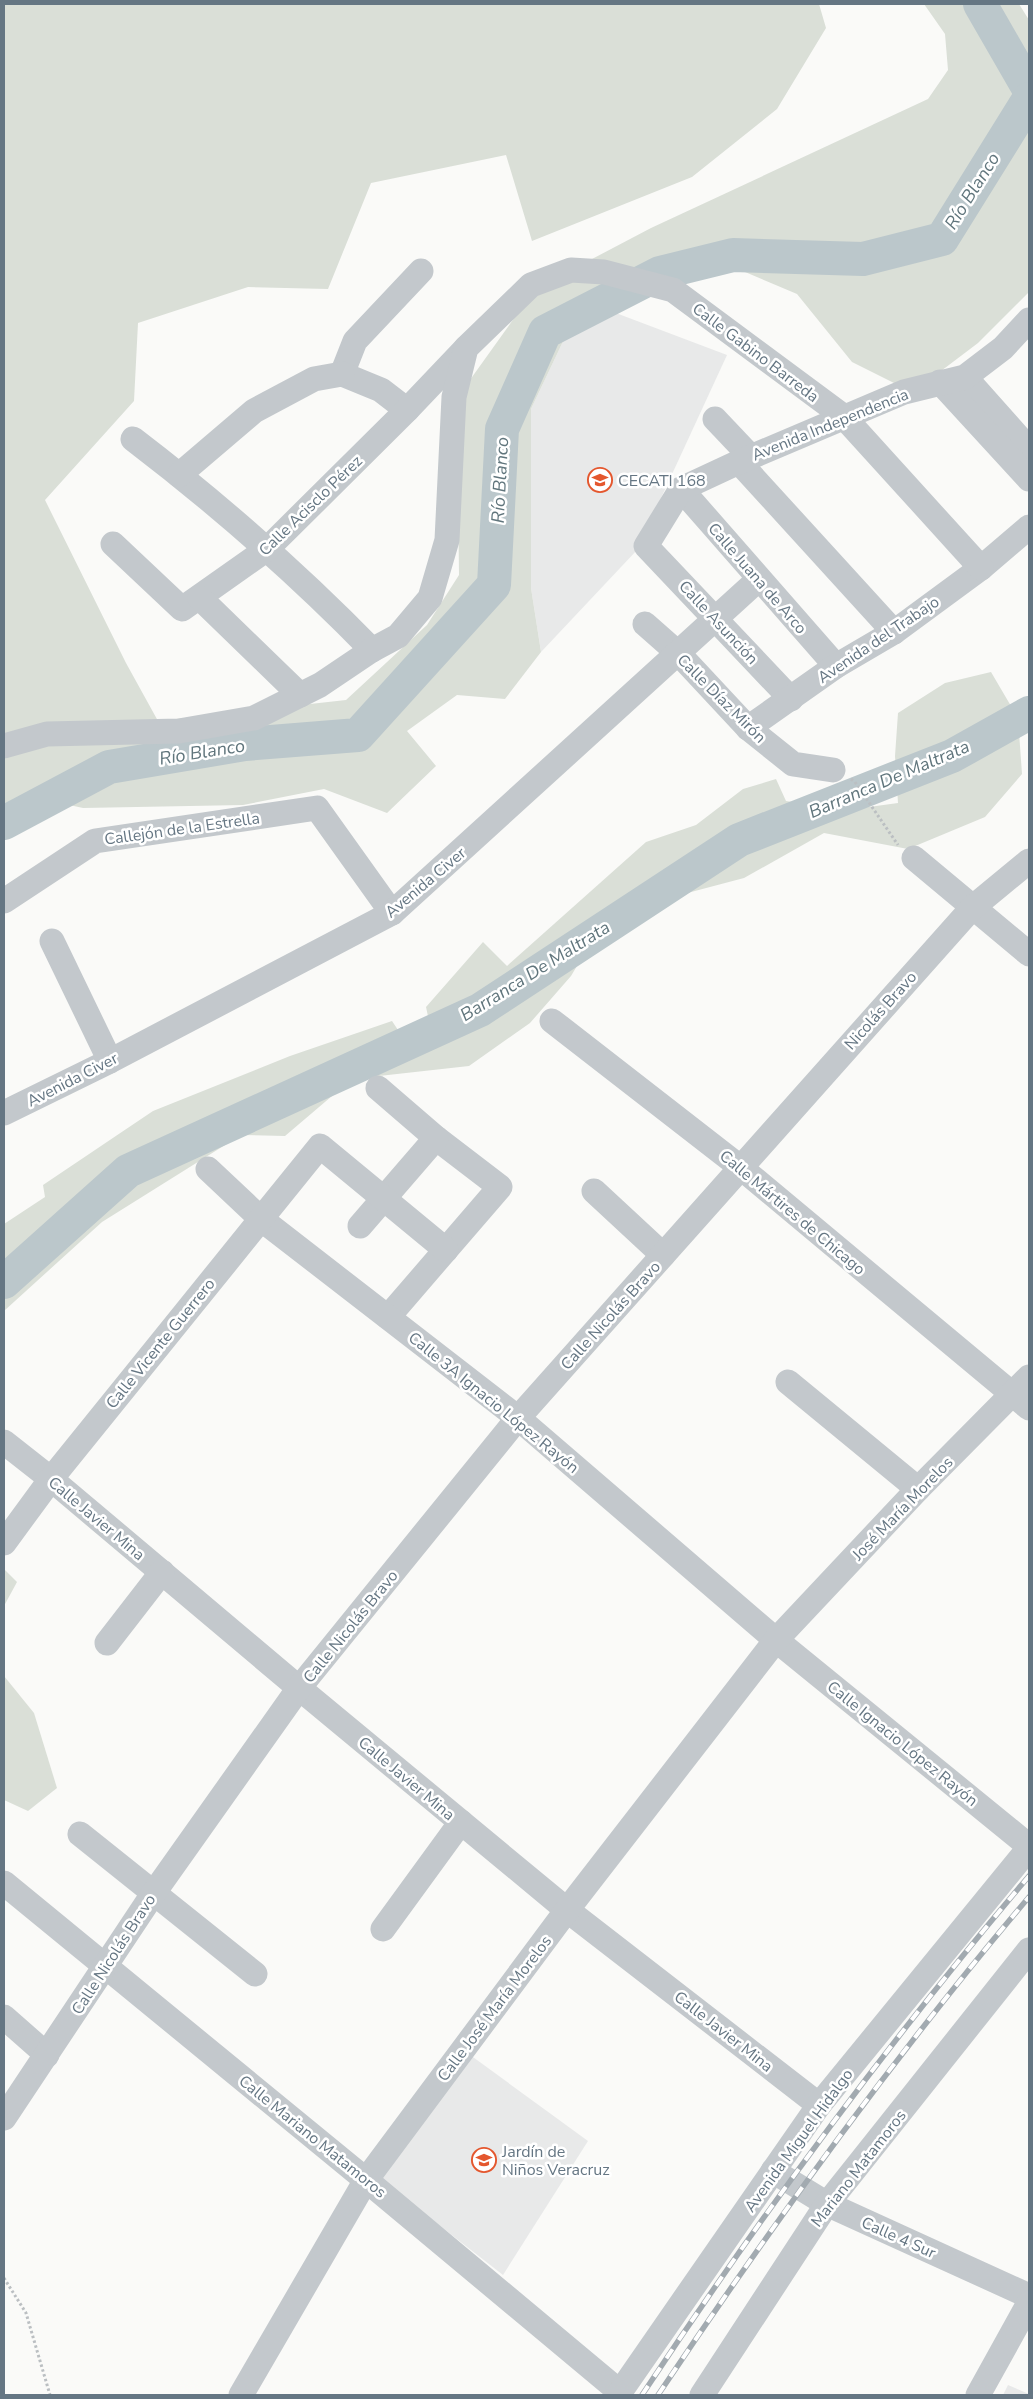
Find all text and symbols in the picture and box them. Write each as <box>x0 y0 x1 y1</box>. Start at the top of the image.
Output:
water label: Río Blanco <box>939 148 1005 234</box>
street label: Calle Gabino Barreda <box>688 298 823 408</box>
street label: Avenida Independencia <box>749 383 912 466</box>
water label: Río Blanco <box>486 436 514 524</box>
street label: Calle Acisclo Pérez <box>254 450 367 561</box>
school or university icon: CECATI 168 <box>587 467 613 493</box>
place label: CECATI 168 <box>618 470 706 492</box>
street label: Calle Juana de Arco <box>703 518 812 639</box>
street label: Calle Asunción <box>674 576 763 669</box>
street label: Avenida del Trabajo <box>813 591 944 689</box>
street label: Calle Díaz Mirón <box>672 649 771 748</box>
water label: Río Blanco <box>158 733 246 771</box>
water label: Barranca De Maltrata <box>805 734 973 824</box>
street label: Callejón de la Estrella <box>103 807 261 851</box>
street label: Avenida Civer <box>380 842 471 923</box>
water label: Barranca De Maltrata <box>456 915 614 1027</box>
street label: Nicolás Bravo <box>840 967 922 1055</box>
street label: Avenida Civer <box>23 1047 122 1112</box>
street label: Calle Mártires de Chicago <box>715 1145 870 1280</box>
street label: Calle Nicolás Bravo <box>556 1256 666 1375</box>
street label: Calle Vicente Guerrero <box>101 1274 220 1414</box>
street label: Calle 3A Ignacio López Rayón <box>403 1327 583 1479</box>
street label: José María Morelos <box>847 1452 958 1566</box>
street label: Calle Javier Mina <box>43 1472 149 1566</box>
street label: Calle Nicolás Bravo <box>298 1565 403 1688</box>
street label: Calle Ignacio López Rayón <box>822 1676 982 1812</box>
street label: Calle Javier Mina <box>353 1732 459 1826</box>
street label: Calle Nicolás Bravo <box>67 1890 161 2019</box>
street label: Calle José María Morelos <box>433 1931 557 2086</box>
street label: Calle Javier Mina <box>669 1986 777 2077</box>
street label: Avenida Miguel Hidalgo <box>739 2064 858 2217</box>
street label: Calle Mariano Matamoros <box>234 2070 391 2203</box>
street label: Mariano Matamoros <box>806 2105 912 2232</box>
place label: Jardín de Niños Veracruz <box>501 2141 610 2181</box>
school or university icon: Jardín de Niños Veracruz <box>471 2147 497 2173</box>
street label: Calle 4 Sur <box>858 2212 940 2264</box>

